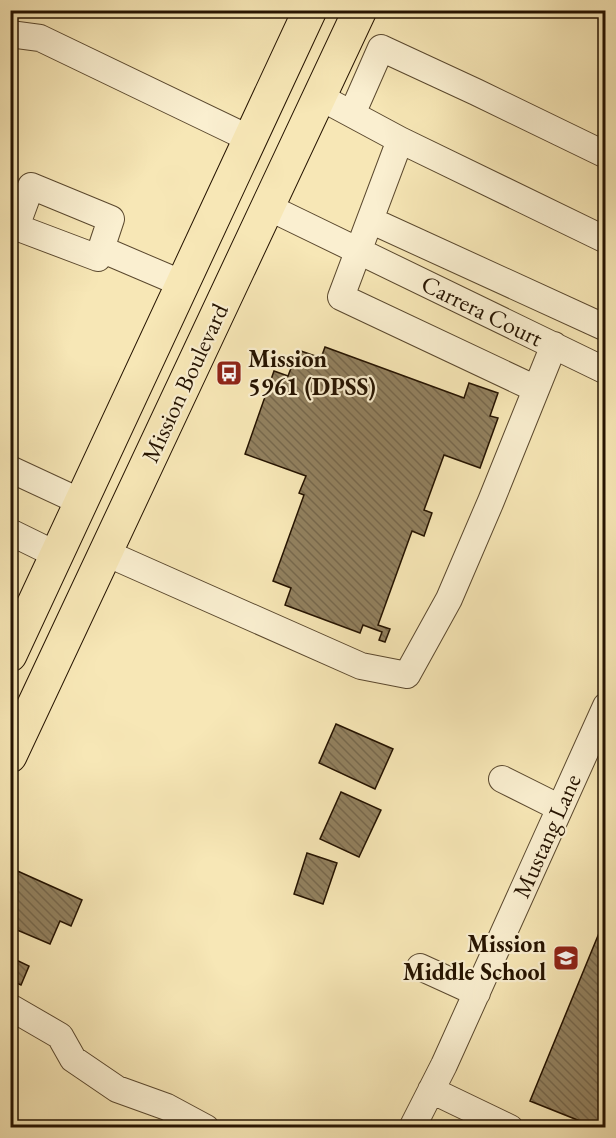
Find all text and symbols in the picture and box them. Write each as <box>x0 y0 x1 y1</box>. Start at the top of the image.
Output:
street label: Carrera Court <box>416 268 549 354</box>
street label: Mission Boulevard <box>134 298 235 467</box>
place label: Mission 5961 (DPSS) <box>248 343 376 402</box>
bus stop icon: Mission 5961 (DPSS) <box>214 358 244 388</box>
street label: Mustang Lane <box>505 769 588 903</box>
place label: Mission Middle School <box>403 928 546 987</box>
school or university icon: Mission Middle School <box>551 943 581 973</box>

